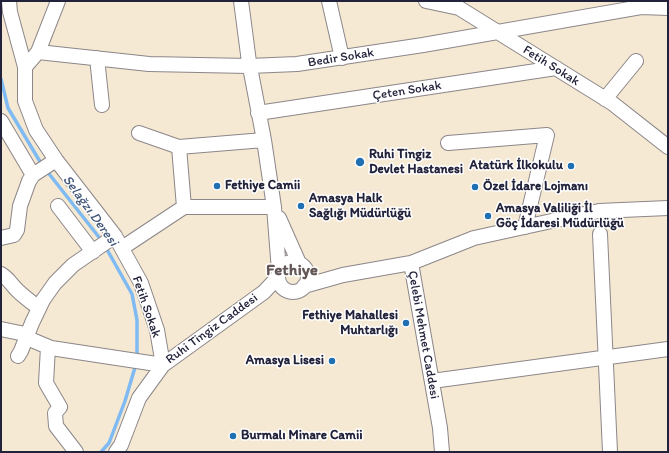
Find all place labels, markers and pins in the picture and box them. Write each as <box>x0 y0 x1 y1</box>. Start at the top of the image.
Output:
place label: Ruhi Tingiz Devlet Hastanesi <box>369 147 463 178</box>
marker: Ruhi Tingiz Devlet Hastanesi <box>354 156 366 168</box>
place label: Atatürk İlkokulu <box>470 158 563 174</box>
marker: Atatürk İlkokulu <box>566 161 576 171</box>
place label: Fethiye Camii <box>225 178 300 194</box>
place label: Özel İdare Lojmanı <box>483 179 588 195</box>
marker: Fethiye Camii <box>212 181 222 191</box>
marker: Özel İdare Lojmanı <box>470 182 480 192</box>
place label: Amasya Halk Sağlığı Müdürlüğü <box>309 191 411 222</box>
marker: Amasya Halk Sağlığı Müdürlüğü <box>296 201 306 211</box>
place label: Amasya Valiliği İl Göç İdaresi Müdürlüğü <box>496 201 624 232</box>
marker: Amasya Valiliği İl Göç İdaresi Müdürlüğü <box>483 211 493 221</box>
place label: Fethiye Mahallesi Muhtarlığı <box>302 308 398 339</box>
marker: Fethiye Mahallesi Muhtarlığı <box>401 318 411 328</box>
place label: Amasya Lisesi <box>246 353 324 369</box>
marker: Amasya Lisesi <box>327 356 337 366</box>
place label: Burmalı Minare Camii <box>241 428 363 444</box>
marker: Burmalı Minare Camii <box>228 431 238 441</box>

